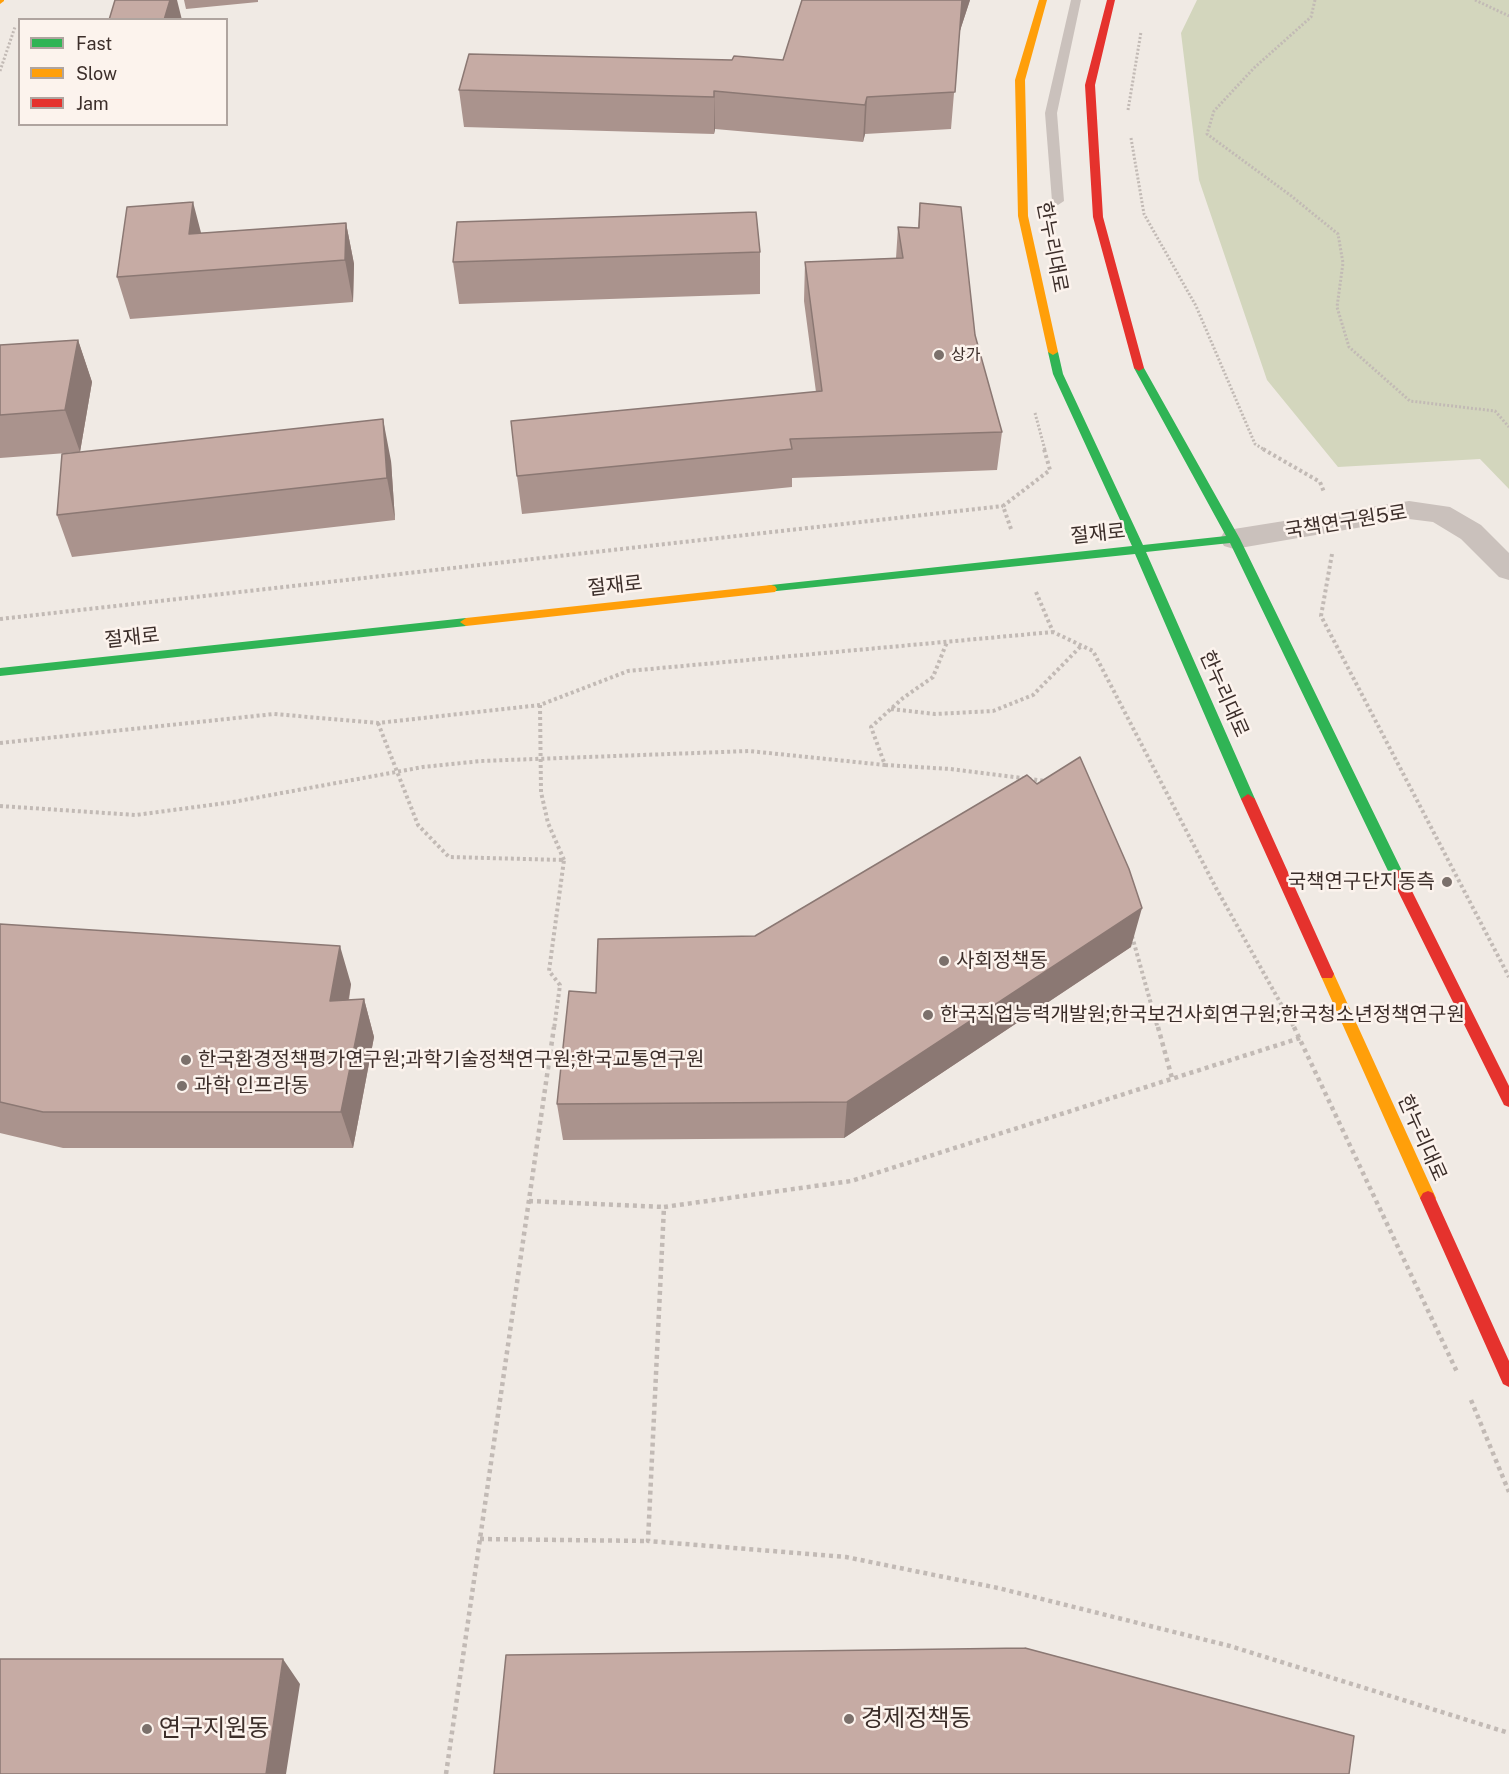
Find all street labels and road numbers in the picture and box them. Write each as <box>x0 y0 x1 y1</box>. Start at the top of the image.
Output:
street label: 한누리대로 <box>1031 200 1073 294</box>
street label: 국책연구원5로 <box>1283 501 1409 543</box>
street label: 절재로 <box>1069 519 1127 549</box>
street label: 절재로 <box>586 571 644 601</box>
street label: 절재로 <box>103 623 161 653</box>
street label: 한누리대로 <box>1194 647 1254 741</box>
street label: 한누리대로 <box>1392 1091 1452 1185</box>

